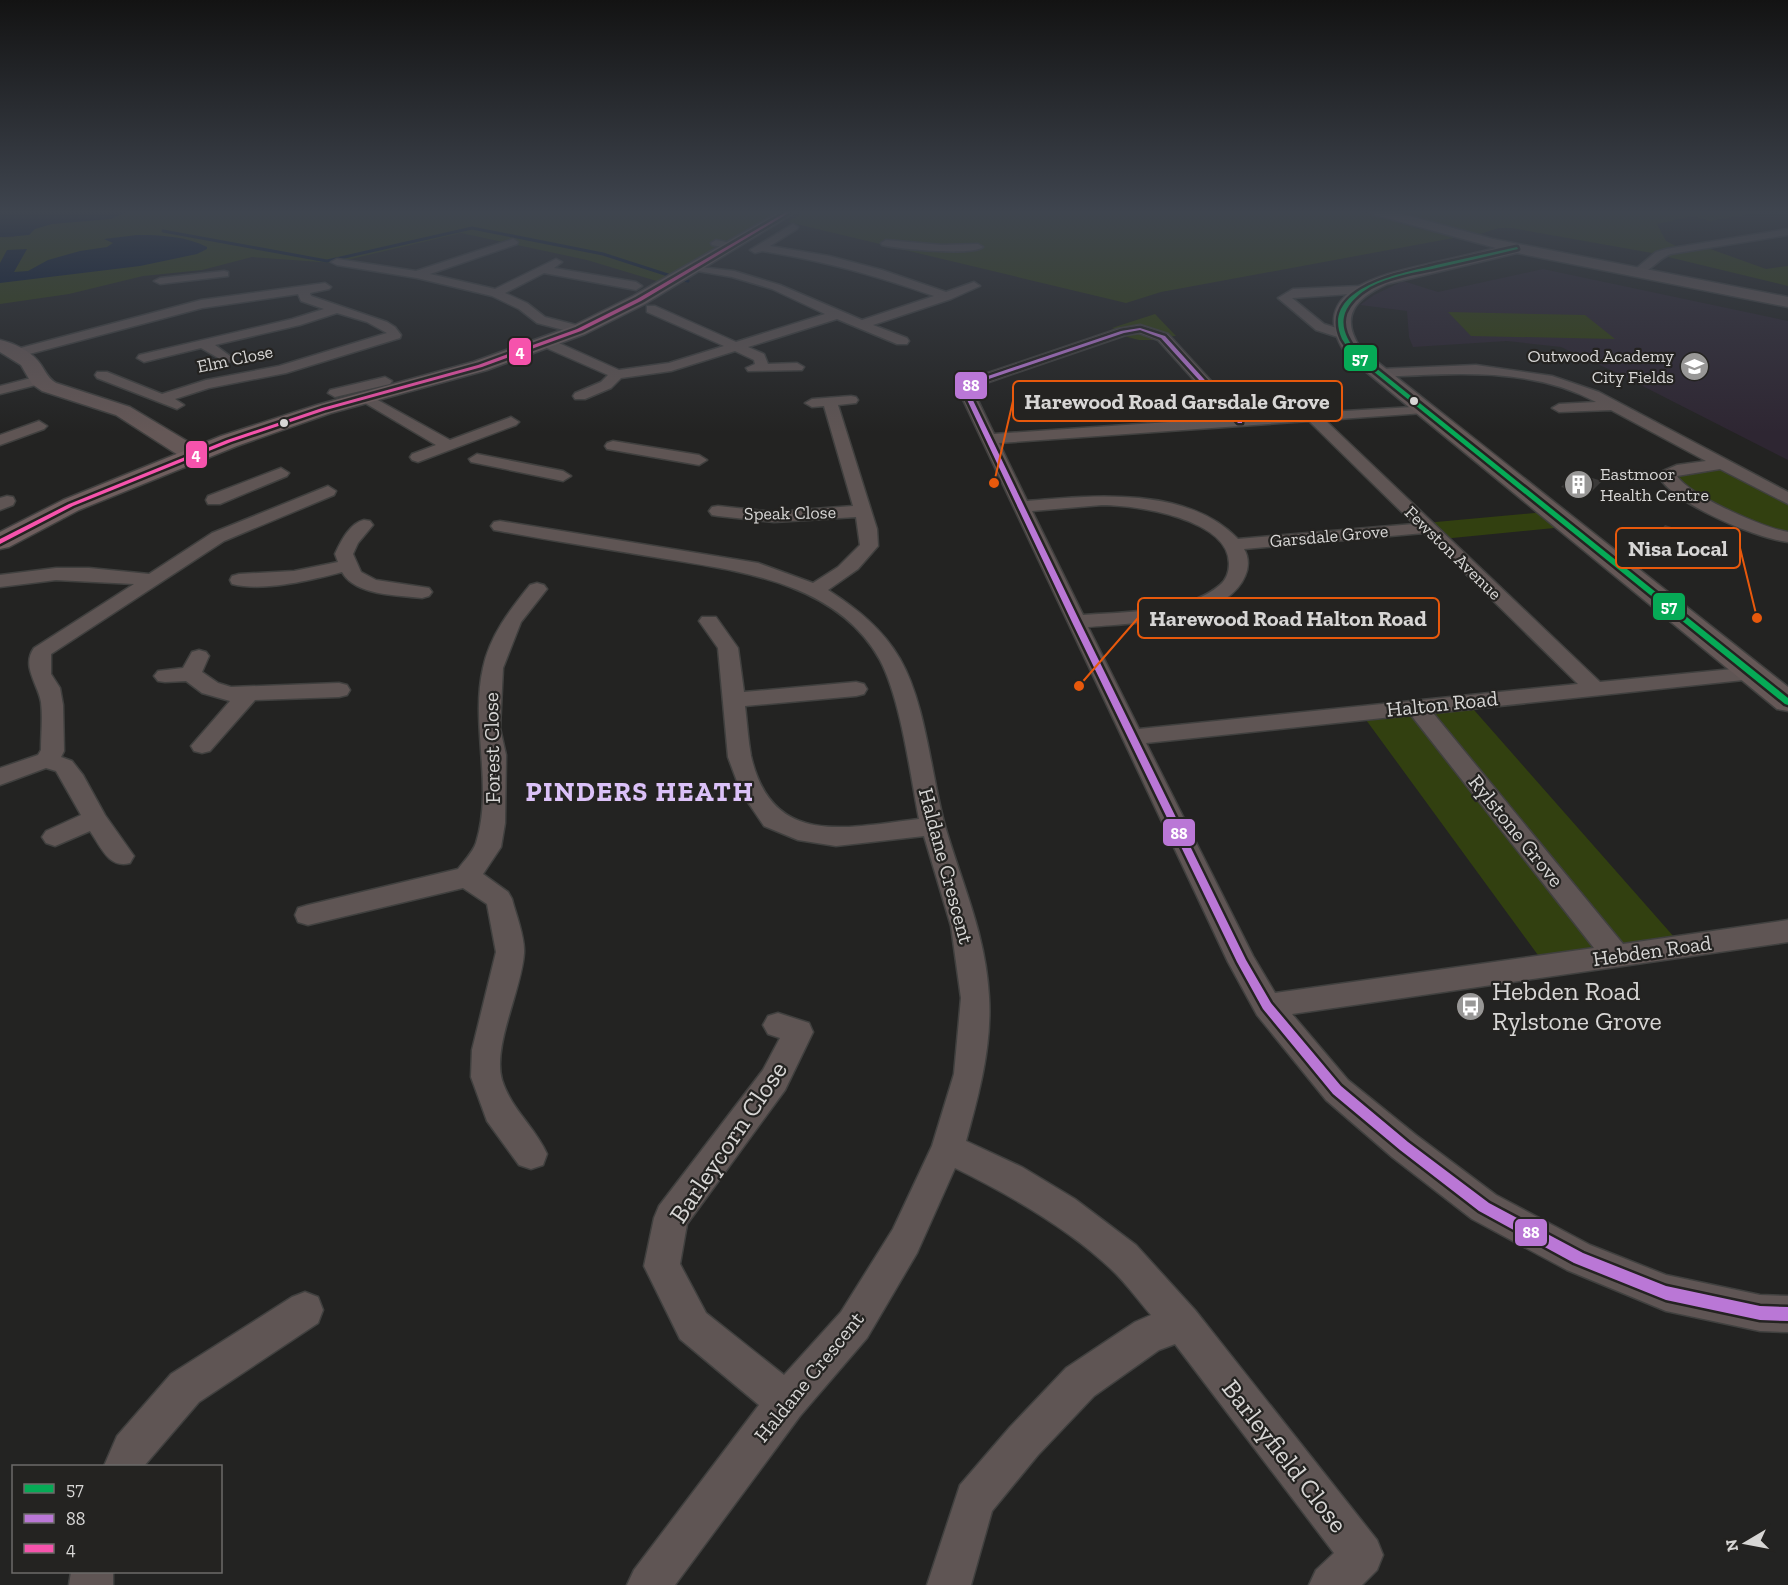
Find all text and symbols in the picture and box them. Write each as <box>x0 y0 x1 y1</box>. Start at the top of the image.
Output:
line badge: 4 <box>508 337 532 366</box>
street label: Elm Close <box>195 340 275 378</box>
text: 4 <box>515 342 525 361</box>
line badge: 57 <box>1343 344 1378 372</box>
place label: Outwood Academy City Fields <box>1528 345 1675 388</box>
text: 57 <box>1352 349 1368 368</box>
school or university icon: Outwood Academy City Fields <box>1679 350 1711 382</box>
line badge: 88 <box>954 371 988 400</box>
text: 88 <box>962 376 980 395</box>
callout: Harewood Road Garsdale Grove <box>1013 381 1342 421</box>
text: Harewood Road Garsdale Grove <box>1024 388 1330 415</box>
unlabelled marker <box>1408 395 1420 407</box>
unlabelled marker <box>278 417 290 429</box>
line badge: 4 <box>185 440 208 469</box>
text: 4 <box>191 445 201 464</box>
place label: Eastmoor Health Centre <box>1600 463 1709 506</box>
building icon: Eastmoor Health Centre <box>1563 468 1595 500</box>
street label: Speak Close <box>744 501 836 525</box>
street label: Fewston Avenue <box>1400 501 1506 605</box>
street label: Garsdale Grove <box>1269 520 1389 552</box>
callout: Nisa Local <box>1616 528 1740 568</box>
text: Nisa Local <box>1628 535 1728 562</box>
line badge: 57 <box>1652 592 1686 621</box>
text: 57 <box>1661 597 1677 616</box>
callout: Harewood Road Halton Road <box>1138 598 1439 638</box>
text: Harewood Road Halton Road <box>1149 605 1427 632</box>
street label: Halton Road <box>1385 685 1499 722</box>
street label: Forest Close <box>478 692 505 804</box>
street label: Rylstone Grove <box>1464 770 1569 892</box>
district label: PINDERS HEATH <box>526 776 754 808</box>
street label: Haldane Crescent <box>914 785 979 947</box>
line badge: 88 <box>1162 818 1196 847</box>
text: 88 <box>1170 824 1188 843</box>
street label: Hebden Road <box>1591 930 1713 971</box>
place label: Hebden Road Rylstone Grove <box>1492 975 1662 1037</box>
bus stop icon: Hebden Road Rylstone Grove <box>1455 990 1487 1022</box>
street label: Barleycorn Close <box>662 1055 794 1229</box>
line badge: 88 <box>1514 1218 1548 1247</box>
text: 88 <box>1522 1223 1540 1242</box>
street label: Haldane Crescent <box>748 1306 869 1447</box>
street label: Barleyfield Close <box>1215 1373 1355 1539</box>
legend <box>12 1465 222 1573</box>
text: 57 <box>66 1478 84 1500</box>
text: 88 <box>66 1508 85 1530</box>
north arrow <box>1716 1513 1776 1573</box>
text: 4 <box>66 1538 76 1560</box>
text: N <box>1721 1538 1742 1553</box>

